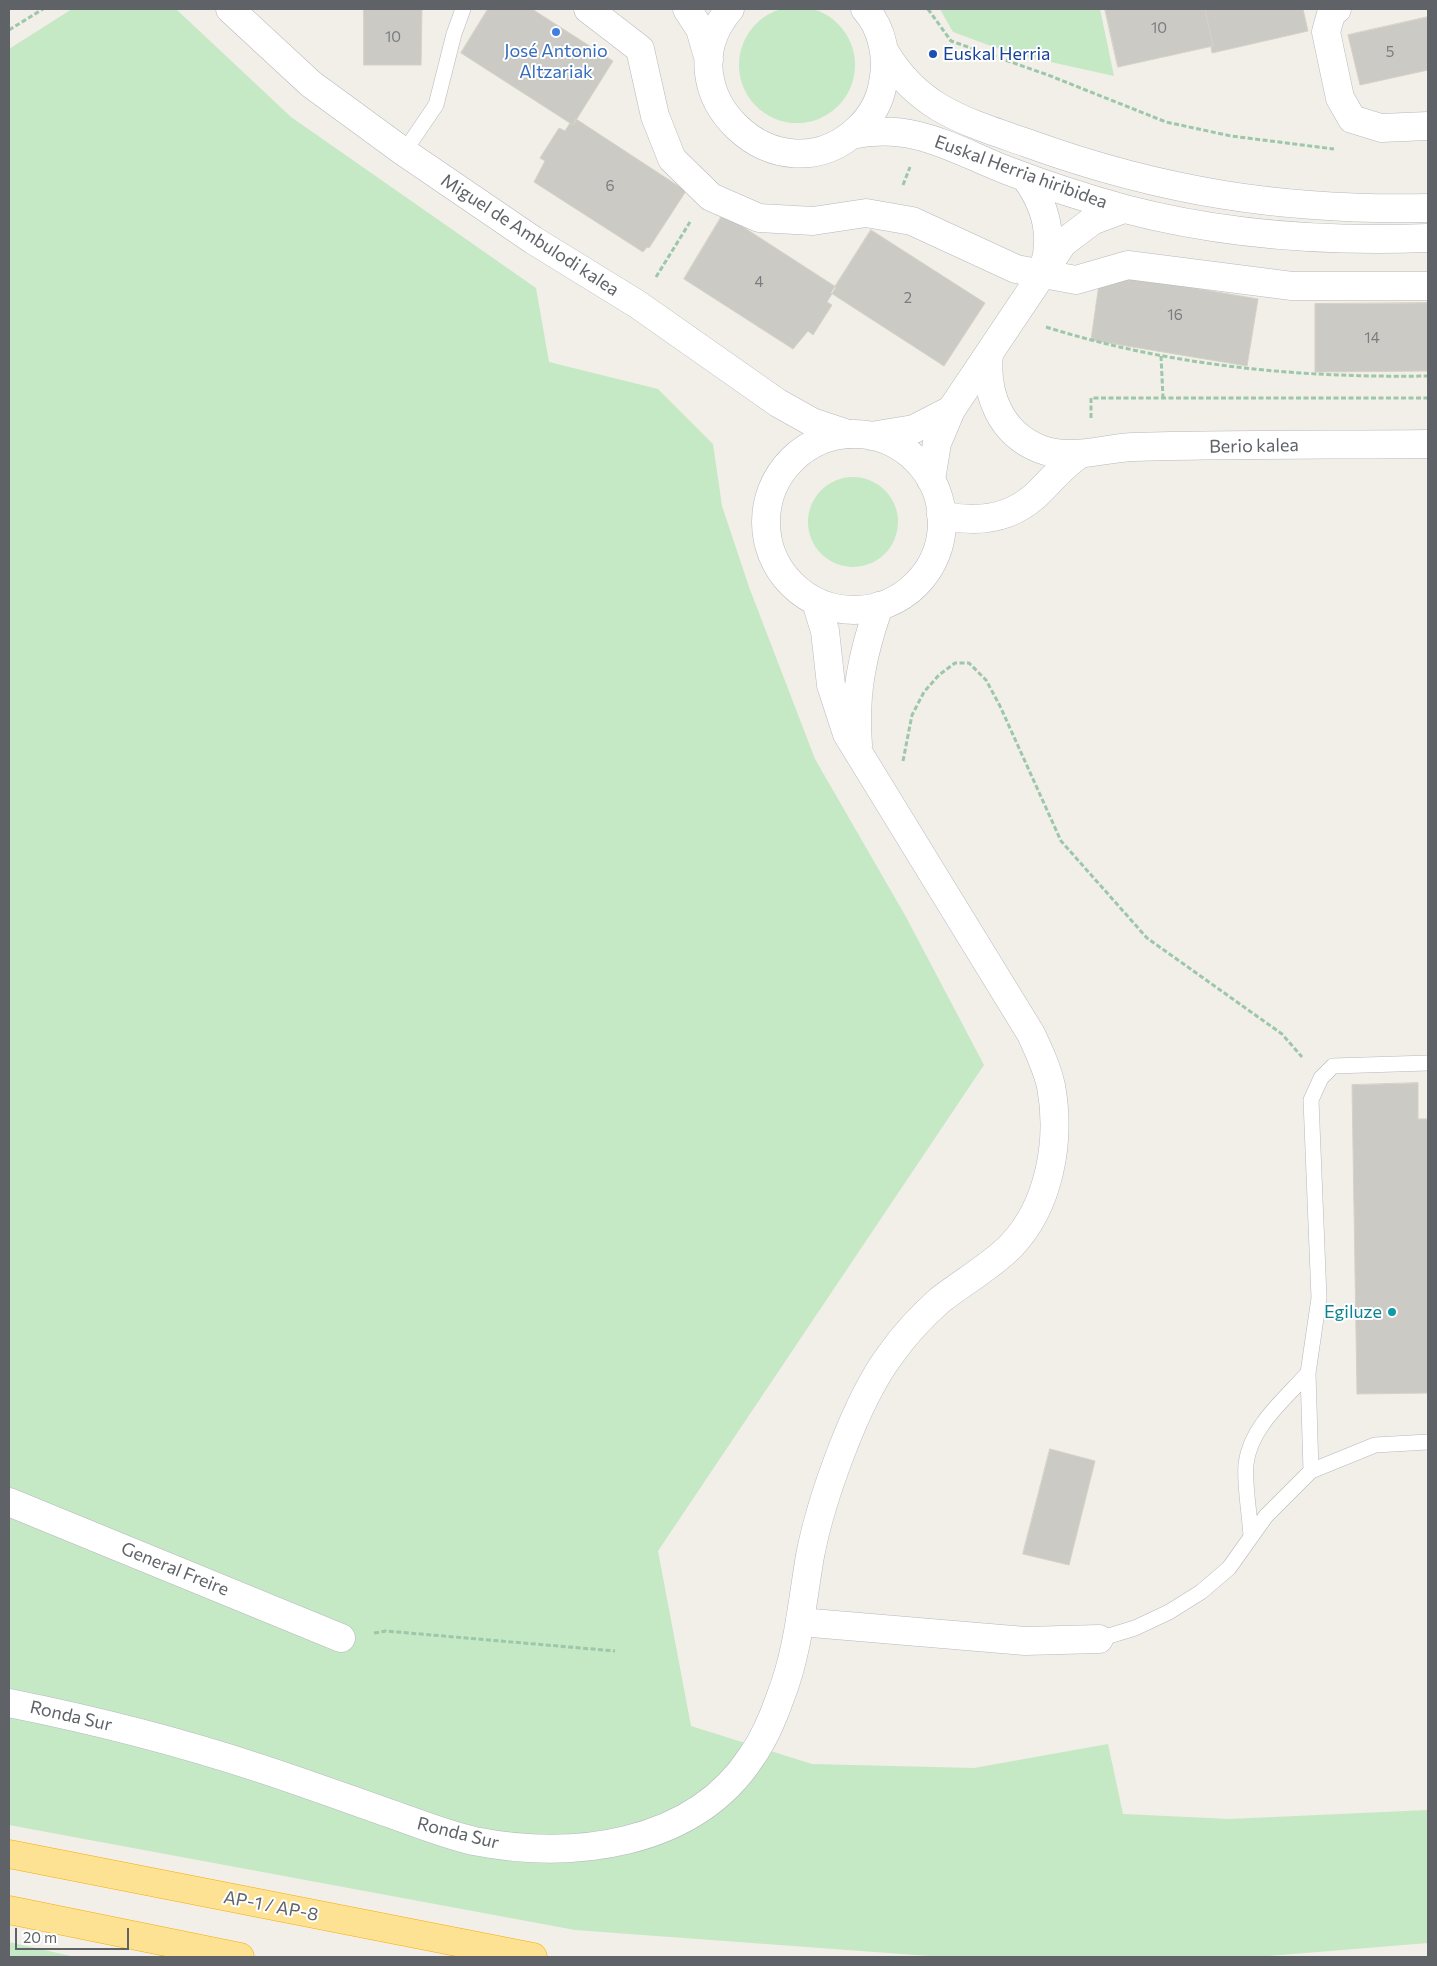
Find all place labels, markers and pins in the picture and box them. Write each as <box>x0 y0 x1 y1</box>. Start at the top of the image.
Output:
marker: José Antonio Altzariak <box>550 26 562 38</box>
place label: José Antonio Altzariak <box>504 40 608 82</box>
place label: Euskal Herria <box>943 43 1051 65</box>
marker: Euskal Herria <box>927 48 939 60</box>
place label: Egiluze <box>1324 1301 1382 1323</box>
marker: Egiluze <box>1386 1306 1398 1318</box>

